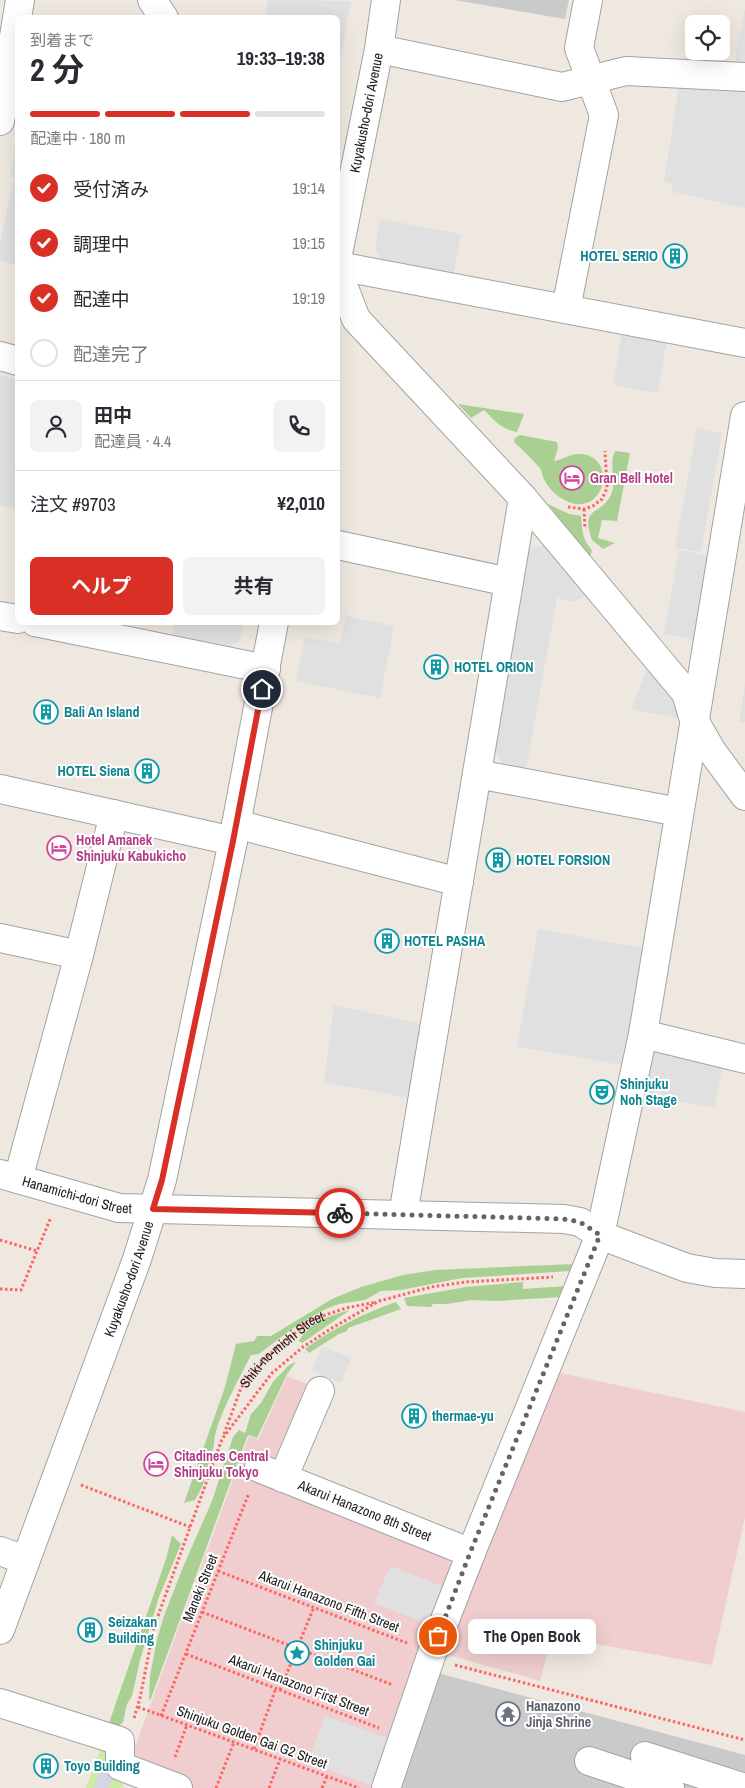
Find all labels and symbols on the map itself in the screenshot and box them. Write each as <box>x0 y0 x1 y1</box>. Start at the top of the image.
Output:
street label: Kuyakusho-dori Avenue <box>345 51 387 174</box>
building icon: HOTEL SERIO <box>662 243 688 269</box>
place label: HOTEL SERIO <box>580 247 658 265</box>
hotel icon: Gran Bell Hotel <box>559 465 585 491</box>
place label: Gran Bell Hotel <box>590 469 673 487</box>
building icon: HOTEL ORION <box>423 654 449 680</box>
place label: HOTEL ORION <box>454 658 534 676</box>
pin <box>241 668 283 710</box>
building icon: Bali An Island <box>33 699 59 725</box>
place label: Bali An Island <box>64 703 140 721</box>
building icon: HOTEL Siena <box>134 758 160 784</box>
place label: HOTEL Siena <box>57 762 131 780</box>
place label: Hotel Amanek Shinjuku Kabukicho <box>76 831 186 865</box>
hotel icon: Hotel Amanek Shinjuku Kabukicho <box>46 835 72 861</box>
building icon: HOTEL FORSION <box>485 847 511 873</box>
place label: HOTEL FORSION <box>516 851 610 869</box>
building icon: HOTEL PASHA <box>374 928 400 954</box>
place label: HOTEL PASHA <box>404 932 486 950</box>
place label: Shinjuku Noh Stage <box>620 1075 677 1109</box>
theatre icon: Shinjuku Noh Stage <box>589 1079 615 1105</box>
street label: Hanamichi-dori Street <box>20 1172 132 1217</box>
courier <box>315 1188 365 1238</box>
street label: Kuyakusho-dori Avenue <box>100 1219 157 1339</box>
street label: Shiki-no-michi Street <box>236 1307 326 1392</box>
building icon: thermae-yu <box>401 1403 427 1429</box>
place label: thermae-yu <box>432 1407 494 1425</box>
place label: Citadines Central Shinjuku Tokyo <box>174 1447 268 1481</box>
hotel icon: Citadines Central Shinjuku Tokyo <box>143 1451 169 1477</box>
street label: Akarui Hanazono 8th Street <box>295 1475 434 1545</box>
street label: Maneki Street <box>178 1551 222 1625</box>
street label: Akarui Hanazono Fifth Street <box>255 1566 402 1636</box>
place label: Seizakan Building <box>108 1613 157 1647</box>
pin <box>417 1615 459 1657</box>
building icon: Seizakan Building <box>77 1617 103 1643</box>
callout: The Open Book <box>468 1618 596 1654</box>
place label: Shinjuku Golden Gai <box>314 1636 375 1670</box>
place icon: Shinjuku Golden Gai <box>284 1640 310 1666</box>
street label: Akarui Hanazono First Street <box>225 1650 372 1720</box>
place label: Hanazono Jinja Shrine <box>526 1697 591 1731</box>
street label: Shinjuku Golden Gai G2 Street <box>174 1701 330 1773</box>
temple icon: Hanazono Jinja Shrine <box>495 1701 521 1727</box>
building icon: Toyo Building <box>33 1753 59 1779</box>
place label: Toyo Building <box>64 1757 140 1775</box>

